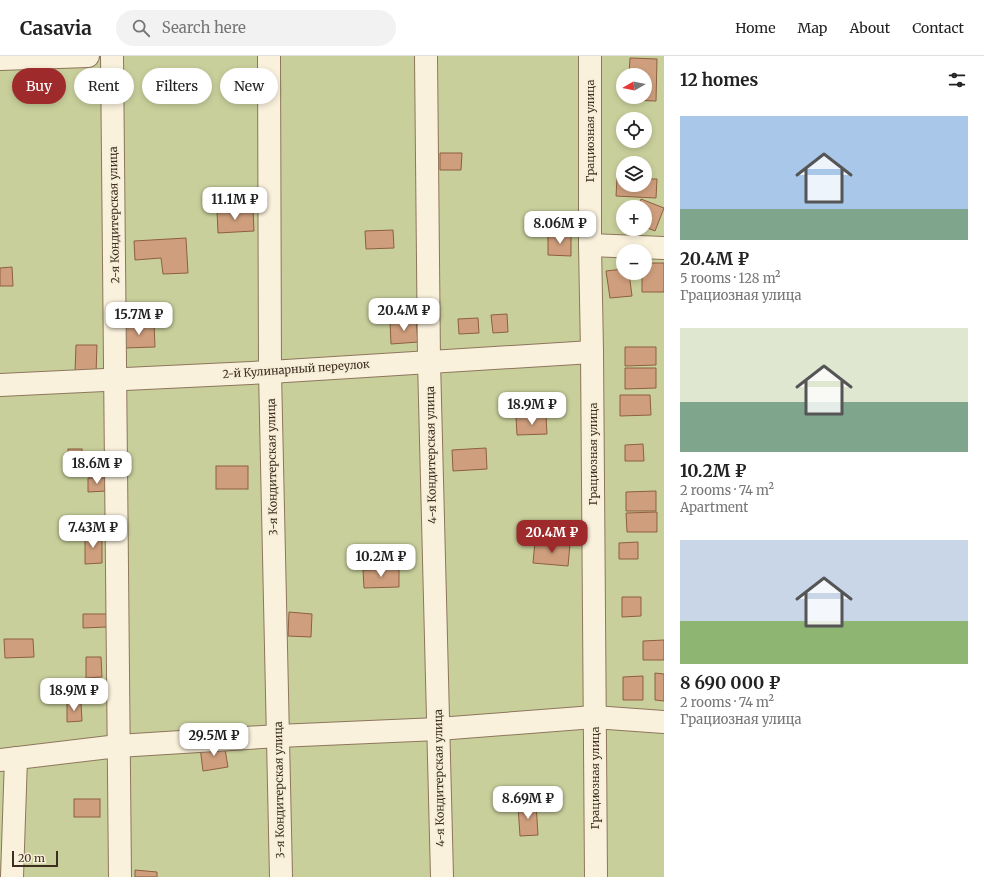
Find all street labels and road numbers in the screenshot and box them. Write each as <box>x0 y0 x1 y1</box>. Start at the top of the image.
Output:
street label: Грациозная улица <box>583 80 597 182</box>
street label: 2-я Кондитерская улица <box>106 146 122 284</box>
street label: 2-й Кулинарный переулок <box>222 357 370 381</box>
street label: 4-я Кондитерская улица <box>423 386 439 524</box>
street label: 3-я Кондитерская улица <box>264 398 280 536</box>
street label: Грациозная улица <box>586 403 600 505</box>
street label: 4-я Кондитерская улица <box>431 709 447 847</box>
street label: 3-я Кондитерская улица <box>271 721 287 859</box>
street label: Грациозная улица <box>588 727 602 829</box>

